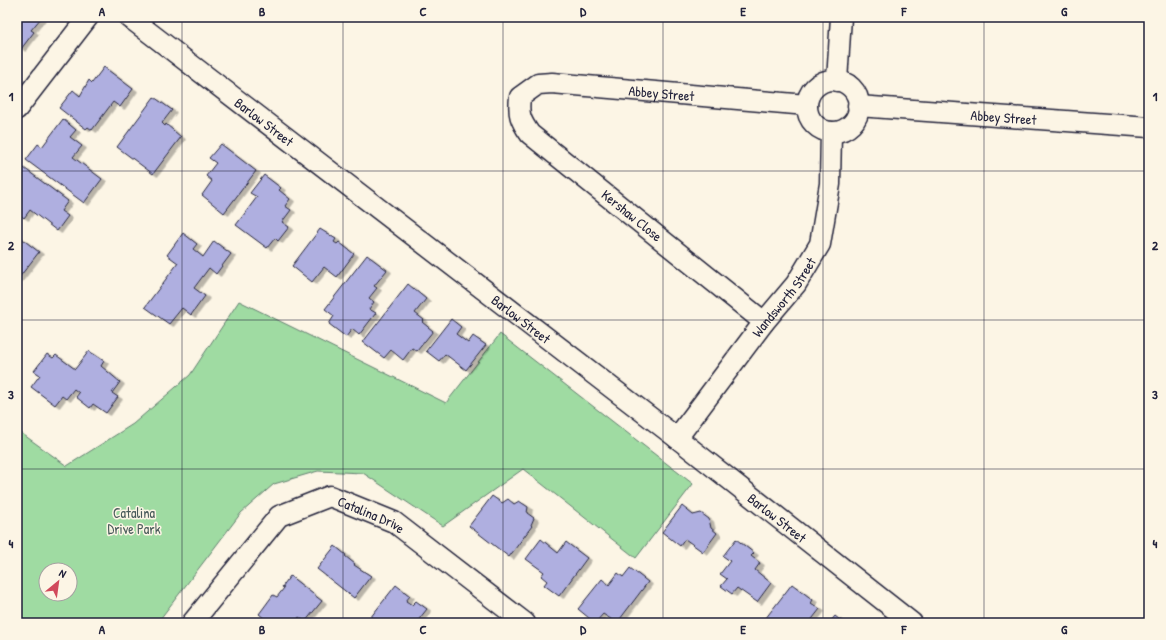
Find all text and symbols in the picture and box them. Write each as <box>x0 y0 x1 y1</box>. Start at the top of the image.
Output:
text: A <box>99 2 106 20</box>
text: B <box>259 2 266 20</box>
text: C <box>419 2 427 20</box>
text: D <box>580 2 587 20</box>
text: E <box>740 2 746 20</box>
text: F <box>901 2 908 20</box>
text: G <box>1061 2 1068 20</box>
street label: Abbey Street <box>628 80 695 105</box>
text: 1 <box>9 87 14 105</box>
text: 1 <box>1153 87 1158 105</box>
street label: Barlow Street <box>231 92 298 150</box>
street label: Abbey Street <box>970 105 1037 128</box>
street label: Kershaw Close <box>598 185 667 246</box>
text: 2 <box>8 236 15 254</box>
text: 2 <box>1152 236 1159 254</box>
street label: Wandsworth Street <box>747 253 820 340</box>
street label: Barlow Street <box>488 290 555 347</box>
text: 3 <box>8 385 14 403</box>
text: 3 <box>1152 385 1158 403</box>
street label: Barlow Street <box>744 488 811 546</box>
street label: Catalina Drive <box>335 491 410 537</box>
park label: Catalina Drive Park <box>108 503 161 538</box>
text: 4 <box>9 534 14 552</box>
text: 4 <box>1153 534 1158 552</box>
north arrow <box>38 562 78 602</box>
text: N <box>57 566 69 581</box>
text: A <box>99 620 106 638</box>
text: B <box>259 620 266 638</box>
text: C <box>419 620 427 638</box>
text: D <box>580 620 587 638</box>
text: E <box>740 620 746 638</box>
text: F <box>901 620 908 638</box>
text: G <box>1061 620 1068 638</box>

